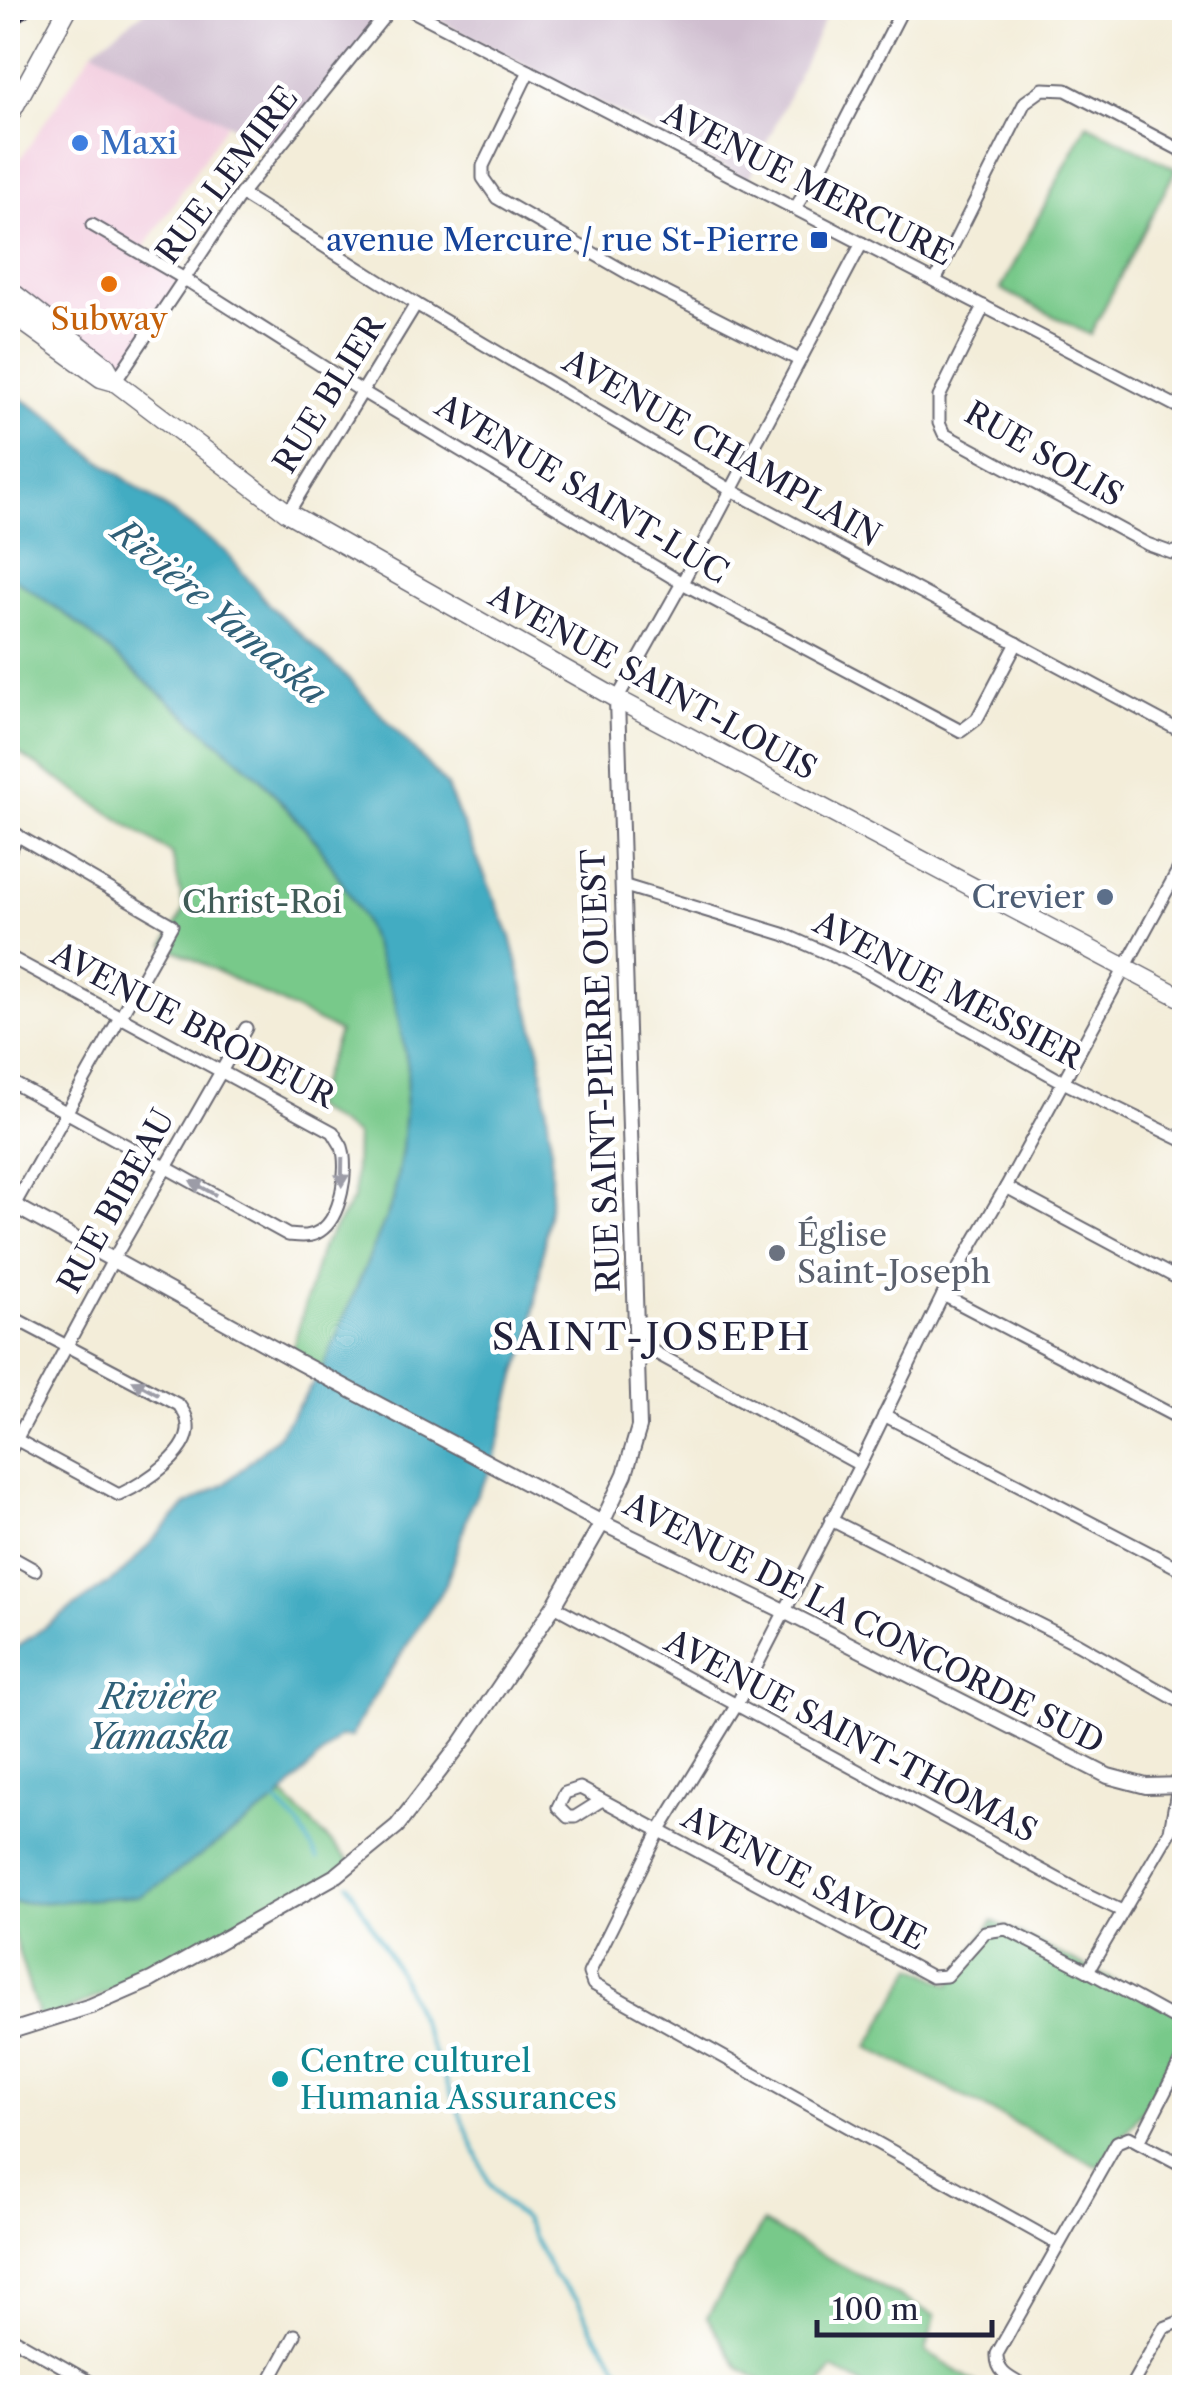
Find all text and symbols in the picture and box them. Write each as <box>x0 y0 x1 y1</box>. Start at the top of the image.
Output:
street label: RUE LEMIRE <box>147 79 306 271</box>
street label: AVENUE MERCURE <box>656 93 960 274</box>
place label: Maxi <box>100 123 178 162</box>
marker: Maxi <box>69 132 91 154</box>
place label: avenue Mercure / rue St-Pierre <box>326 220 799 259</box>
marker: avenue Mercure / rue St-Pierre <box>808 229 830 251</box>
marker: Subway <box>98 273 120 295</box>
place label: Subway <box>51 299 169 338</box>
street label: RUE BLIER <box>265 306 393 480</box>
street label: AVENUE CHAMPLAIN <box>556 340 888 554</box>
street label: AVENUE SAINT-LUC <box>428 385 736 591</box>
street label: RUE SOLIS <box>958 393 1130 514</box>
water label: Rivière Yamaska <box>101 508 335 714</box>
street label: AVENUE SAINT-LOUIS <box>482 575 824 788</box>
street label: RUE SAINT-PIERRE OUEST <box>573 849 628 1293</box>
place label: Crevier <box>972 877 1086 916</box>
park label: Christ-Roi <box>182 882 342 921</box>
marker: Crevier <box>1094 886 1116 908</box>
street label: AVENUE MESSIER <box>807 902 1090 1078</box>
street label: AVENUE BRODEUR <box>44 933 343 1117</box>
street label: RUE BIBEAU <box>49 1102 182 1299</box>
one-way arrow <box>334 1156 350 1188</box>
one-way arrow <box>188 1180 217 1197</box>
place label: Église Saint-Joseph <box>797 1215 991 1291</box>
marker: Église Saint-Joseph <box>766 1242 788 1264</box>
district label: SAINT-JOSEPH <box>492 1313 812 1360</box>
one-way arrow <box>130 1379 159 1396</box>
street label: AVENUE DE LA CONCORDE SUD <box>617 1484 1111 1761</box>
street label: AVENUE SAINT-THOMAS <box>658 1620 1044 1850</box>
water label: Rivière Yamaska <box>87 1675 229 1758</box>
street label: AVENUE SAVOIE <box>675 1796 933 1958</box>
place label: Centre culturel Humania Assurances <box>300 2041 617 2117</box>
marker: Centre culturel Humania Assurances <box>269 2068 291 2090</box>
scale bar <box>817 2275 992 2337</box>
text: 100 m <box>832 2291 919 2328</box>

